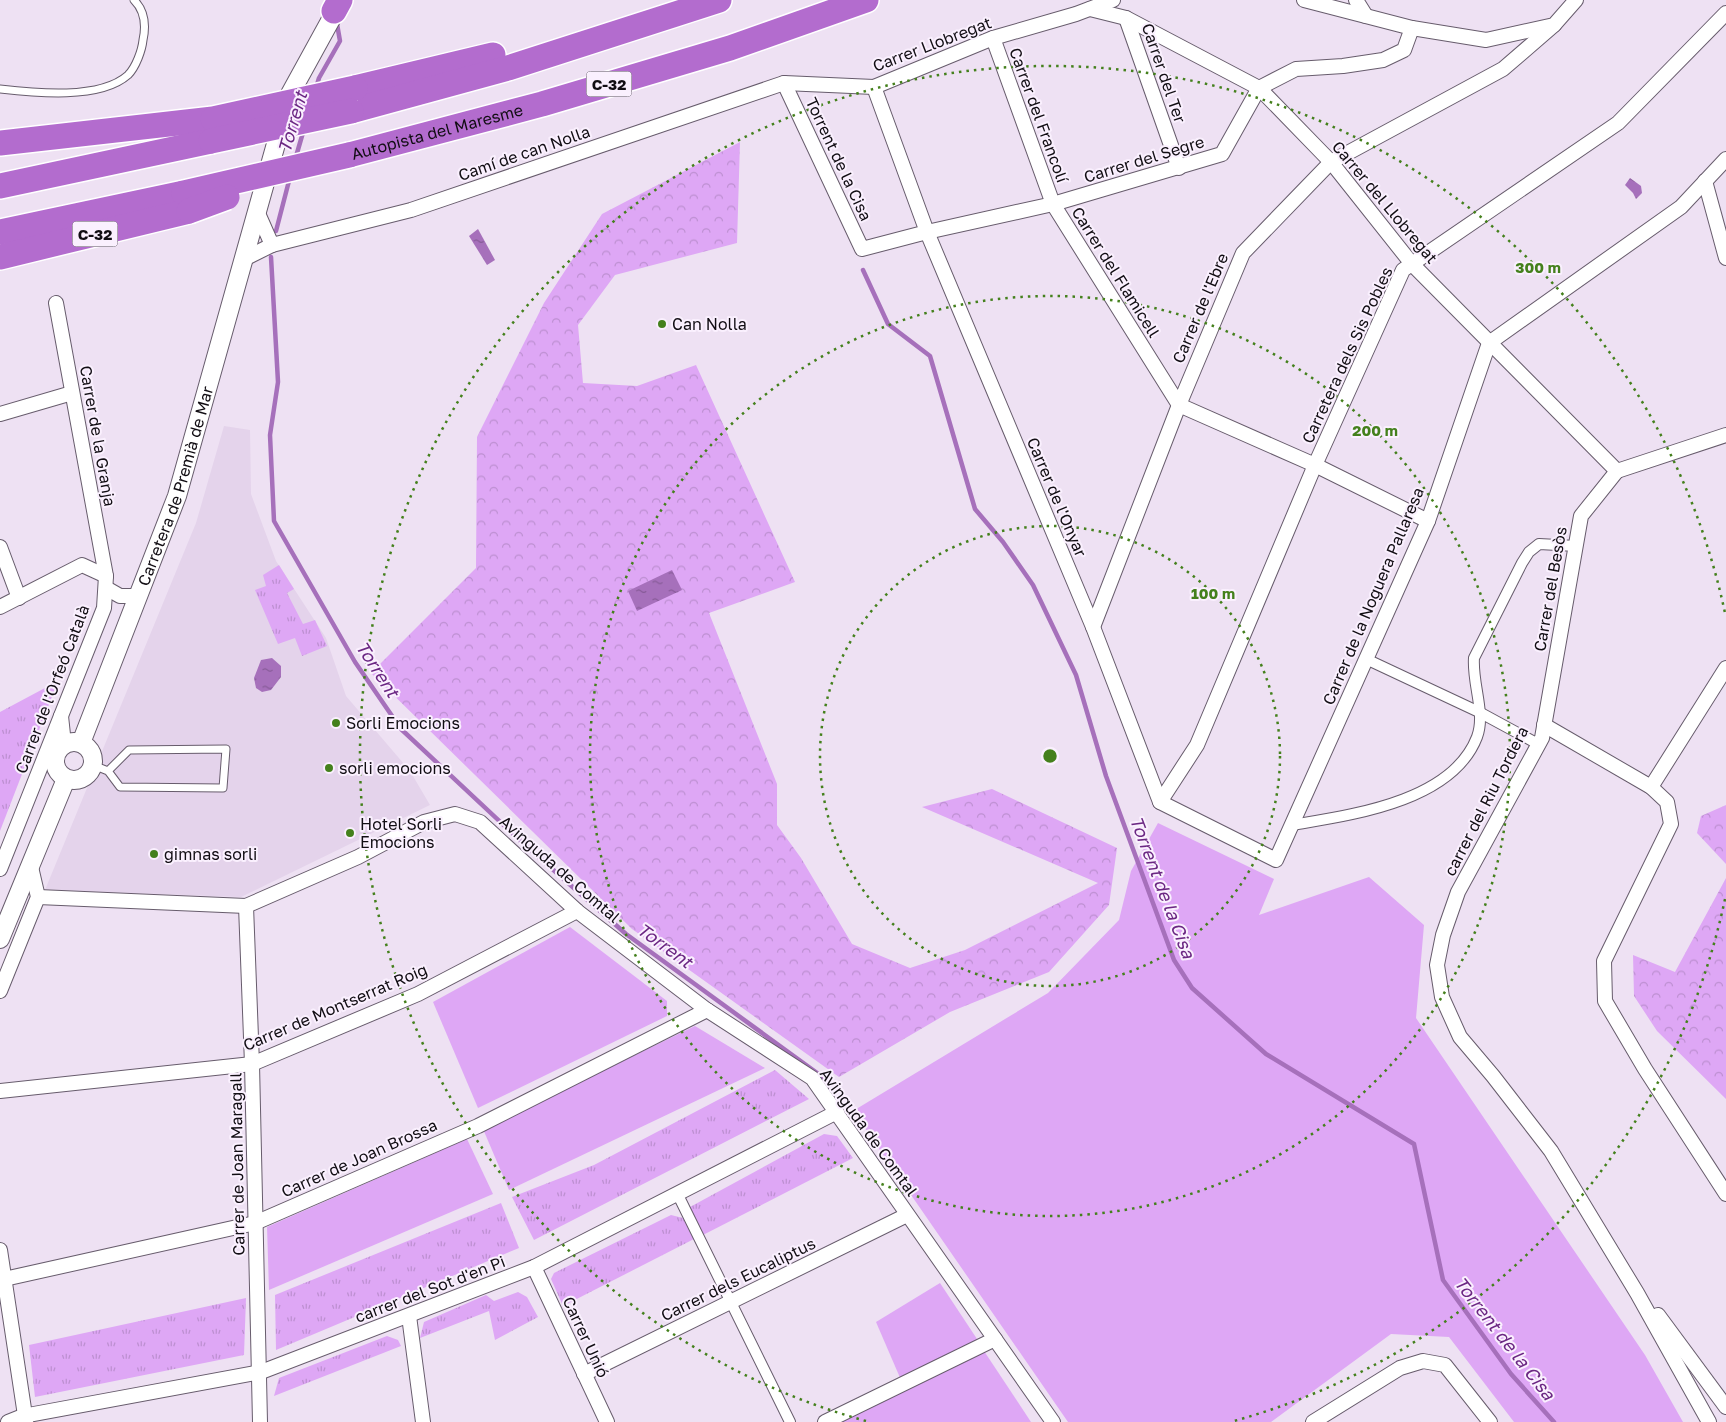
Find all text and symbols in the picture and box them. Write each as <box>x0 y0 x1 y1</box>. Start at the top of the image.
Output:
street label: Carrer Llobregat <box>870 12 994 76</box>
street label: Carrer del Ter <box>1138 21 1190 125</box>
street label: Carrer del Francolí <box>1005 45 1073 187</box>
road number: C-32 <box>586 72 632 96</box>
water label: Torrent <box>273 87 312 155</box>
street label: Torrent de la Cisa <box>802 94 876 224</box>
street label: Autopista del Maresme <box>349 100 525 164</box>
street label: Camí de can Nolla <box>455 121 593 185</box>
street label: Carrer del Segre <box>1081 131 1207 187</box>
street label: Carrer del Llobregat <box>1328 137 1442 267</box>
street label: Carrer del Flamicell <box>1068 203 1164 341</box>
road number: C-32 <box>72 222 118 246</box>
street label: Carrer de l'Ebre <box>1168 250 1232 366</box>
text: 300 m <box>1515 258 1561 276</box>
street label: Carretera dels Sis Pobles <box>1297 264 1397 446</box>
place label: Can Nolla <box>672 314 747 334</box>
marker: Can Nolla <box>656 318 668 330</box>
street label: Carrer de la Granja <box>76 364 120 508</box>
street label: Carretera de Premià de Mar <box>133 384 217 589</box>
text: 200 m <box>1352 421 1398 439</box>
street label: Carrer de l'Onyar <box>1023 434 1091 560</box>
street label: Carrer de la Noguera Pallaresa <box>1318 484 1428 708</box>
street label: Carrer del Besòs <box>1529 525 1571 653</box>
text: 100 m <box>1191 584 1235 602</box>
street label: Carrer de l'Orfeó Català <box>11 602 93 776</box>
water label: Torrent <box>352 637 405 703</box>
place label: Sorli Emocions <box>346 713 460 733</box>
marker: Sorli Emocions <box>330 717 342 729</box>
street label: carrer del Riu Tordera <box>1440 723 1532 879</box>
centre of rings <box>1041 747 1059 765</box>
place label: sorli emocions <box>339 758 451 778</box>
marker: sorli emocions <box>323 762 335 774</box>
street label: Avinguda de Comtal <box>496 811 624 927</box>
water label: Torrent de la Cisa <box>1126 813 1201 962</box>
place label: Hotel Sorli Emocions <box>360 814 442 852</box>
marker: Hotel Sorli Emocions <box>344 827 356 839</box>
place label: gimnas sorli <box>164 844 257 864</box>
marker: gimnas sorli <box>148 848 160 860</box>
water label: Torrent <box>633 918 698 973</box>
street label: Carrer de Montserrat Roig <box>240 959 430 1055</box>
street label: Avinguda de Comtal <box>816 1064 922 1200</box>
street label: Carrer de Joan Maragall <box>225 1072 249 1256</box>
street label: Carrer de Joan Brossa <box>278 1115 440 1201</box>
street label: Carrer dels Eucaliptus <box>657 1233 819 1325</box>
street label: carrer del Sot d'en Pi <box>352 1251 508 1327</box>
water label: Torrent de la Cisa <box>1450 1272 1560 1405</box>
street label: Carrer Unió <box>559 1293 613 1381</box>

